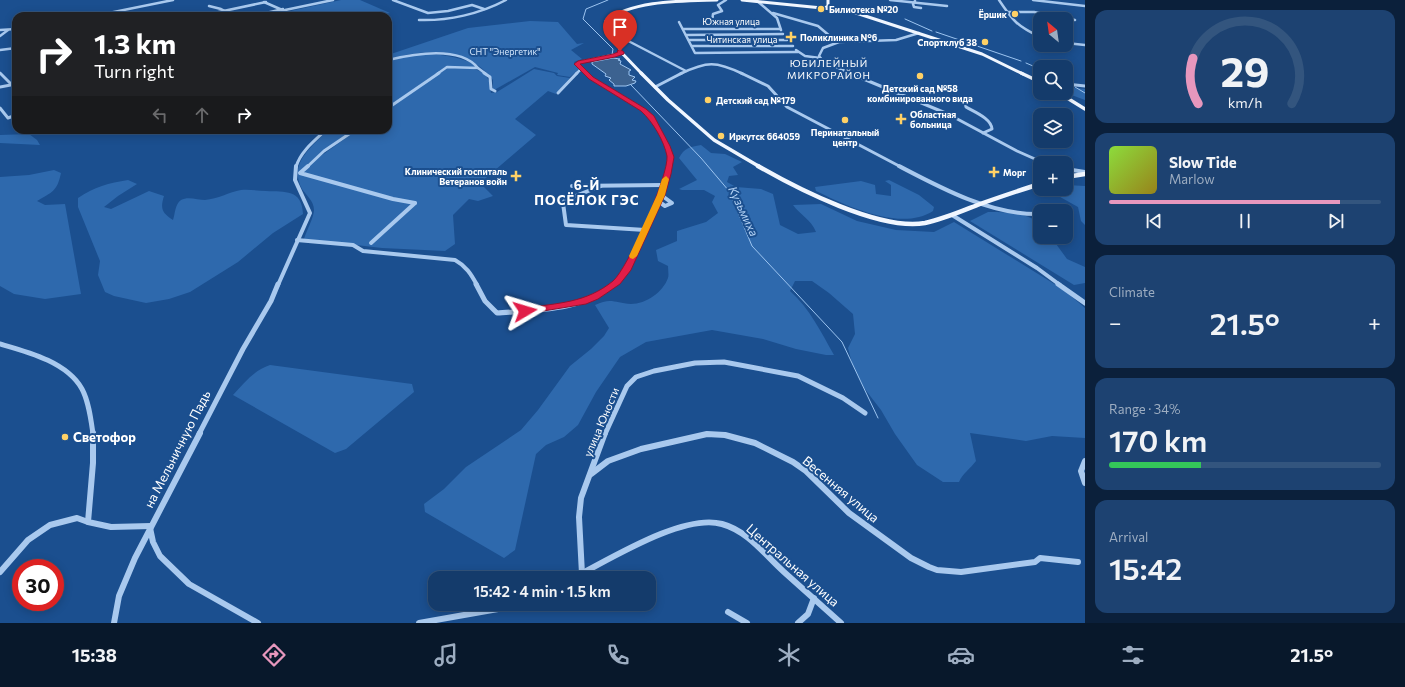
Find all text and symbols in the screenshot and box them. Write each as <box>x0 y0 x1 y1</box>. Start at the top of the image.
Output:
marker: Билиотека №20 <box>816 4 826 14</box>
place label: Билиотека №20 <box>829 4 898 15</box>
place label: Ёршик <box>978 9 1008 20</box>
marker: Ёршик <box>1010 9 1020 19</box>
pin <box>603 10 637 51</box>
north arrow <box>1033 12 1073 52</box>
map controls <box>1033 12 1073 244</box>
icon: arrive <box>609 16 631 38</box>
street label: Южная улица <box>702 16 760 27</box>
text: 1.3 km <box>94 26 176 60</box>
icon: right <box>28 28 80 80</box>
marker: Поликлиника N°6 <box>785 31 797 43</box>
place label: Поликлиника N°6 <box>800 32 878 43</box>
street label: Читинская улица <box>707 34 778 45</box>
place label: Спортклуб 38 <box>917 37 977 48</box>
marker: Спортклуб 38 <box>980 37 990 47</box>
text: 29 <box>1220 45 1270 96</box>
park label: СНТ "Энергетик" <box>469 46 541 57</box>
district label: ЮБИЛЕЙНЫЙ МИКРОРАЙОН <box>787 57 871 81</box>
text: Turn right <box>94 60 174 82</box>
button: search <box>1033 60 1073 100</box>
marker: Детский сад №58 комбинированного вида <box>915 71 925 81</box>
place label: Детский сад №58 комбинированного вида <box>867 83 973 104</box>
text: km/h <box>1228 93 1262 111</box>
marker: Детский сад №179 <box>703 95 713 105</box>
place label: Детский сад №179 <box>716 95 796 106</box>
icon: left <box>149 104 171 126</box>
icon: ahead <box>191 104 213 126</box>
icon: right <box>233 104 255 126</box>
button: layers <box>1033 108 1073 148</box>
place label: Областная больница <box>910 109 956 130</box>
marker: Областная больница <box>895 113 907 125</box>
marker: Перинатальный центр <box>840 115 850 125</box>
place label: Перинатальный центр <box>811 127 879 148</box>
marker: Иркутск 664059 <box>716 131 726 141</box>
place label: Иркутск 664059 <box>729 131 800 142</box>
text: Slow Tide <box>1169 153 1237 171</box>
button: + <box>1033 156 1073 196</box>
place label: Клинический госпиталь Ветеранов войн <box>405 166 507 187</box>
marker: Морг <box>988 166 1000 178</box>
place label: Морг <box>1003 167 1026 178</box>
marker: Клинический госпиталь Ветеранов войн <box>510 170 522 182</box>
text: Marlow <box>1169 171 1215 187</box>
district label: 6-Й ПОСЁЛОК ГЭС <box>534 176 640 208</box>
water label: Кузьмиха <box>726 184 762 238</box>
button: − <box>1033 204 1073 244</box>
icon: previous <box>1143 210 1165 232</box>
icon: pause <box>1234 210 1256 232</box>
icon: next <box>1325 210 1347 232</box>
text: Climate <box>1109 284 1155 300</box>
position arrow <box>504 290 546 332</box>
text: 21.5° <box>1210 304 1280 341</box>
text: − <box>1109 309 1122 336</box>
text: + <box>1368 309 1381 336</box>
street label: улица Юности <box>581 385 621 459</box>
street label: на Мельничную Падь <box>140 387 214 510</box>
text: Range · 34% <box>1109 401 1180 417</box>
text: 170 km <box>1109 421 1207 458</box>
place label: Светофор <box>73 429 136 445</box>
marker: Светофор <box>60 432 70 442</box>
street label: Весенняя улица <box>799 452 883 526</box>
street label: Центральная улица <box>743 520 843 610</box>
text: Arrival <box>1109 529 1148 545</box>
text: 15:42 <box>1109 549 1182 586</box>
speed limit sign: 30 <box>12 559 64 611</box>
text: 15:42 · 4 min · 1.5 km <box>473 582 611 600</box>
icon: directions <box>260 641 288 669</box>
icon: music <box>432 641 460 669</box>
icon: phone <box>604 641 632 669</box>
icon: climate <box>775 641 803 669</box>
icon: car <box>947 641 975 669</box>
icon: filters <box>1119 641 1147 669</box>
text: 15:38 <box>72 644 117 666</box>
text: 21.5° <box>1290 644 1333 666</box>

